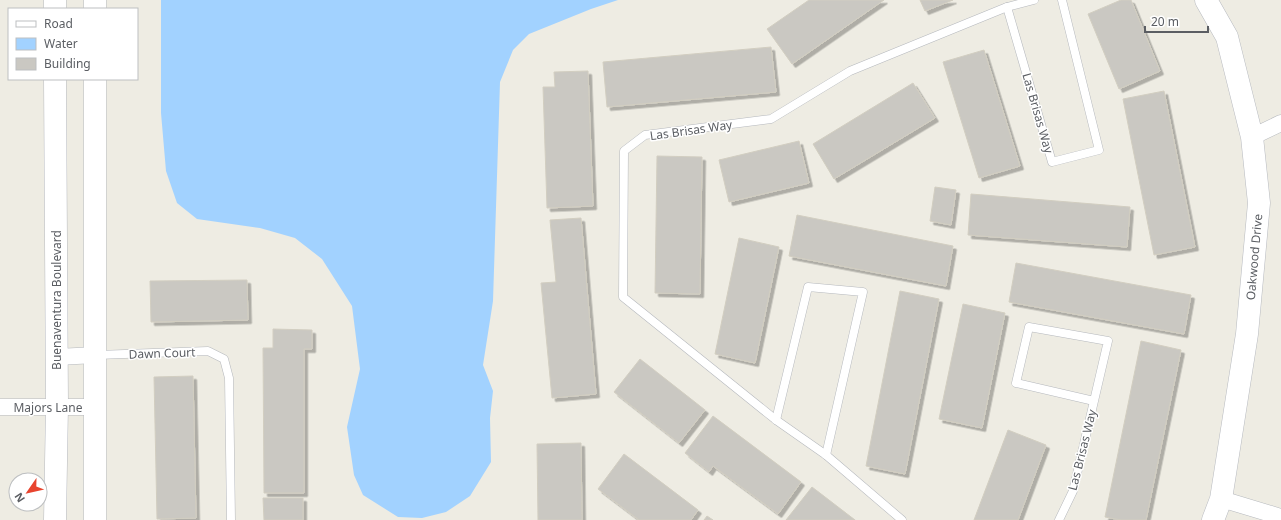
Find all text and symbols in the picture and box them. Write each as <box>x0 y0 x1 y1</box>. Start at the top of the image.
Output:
legend <box>8 8 138 80</box>
scale bar <box>1145 8 1208 34</box>
text: 20 m <box>1151 13 1179 30</box>
text: Road <box>44 15 73 32</box>
text: Water <box>44 35 78 52</box>
text: Building <box>44 55 91 72</box>
street label: Las Brisas Way <box>1018 71 1058 156</box>
street label: Las Brisas Way <box>649 116 734 144</box>
street label: Oakwood Drive <box>1242 213 1266 301</box>
street label: Buenaventura Boulevard <box>48 230 65 370</box>
street label: Dawn Court <box>128 343 196 363</box>
street label: Majors Lane <box>13 399 83 416</box>
street label: Las Brisas Way <box>1064 407 1100 492</box>
north arrow <box>8 472 48 512</box>
text: N <box>11 490 28 506</box>

